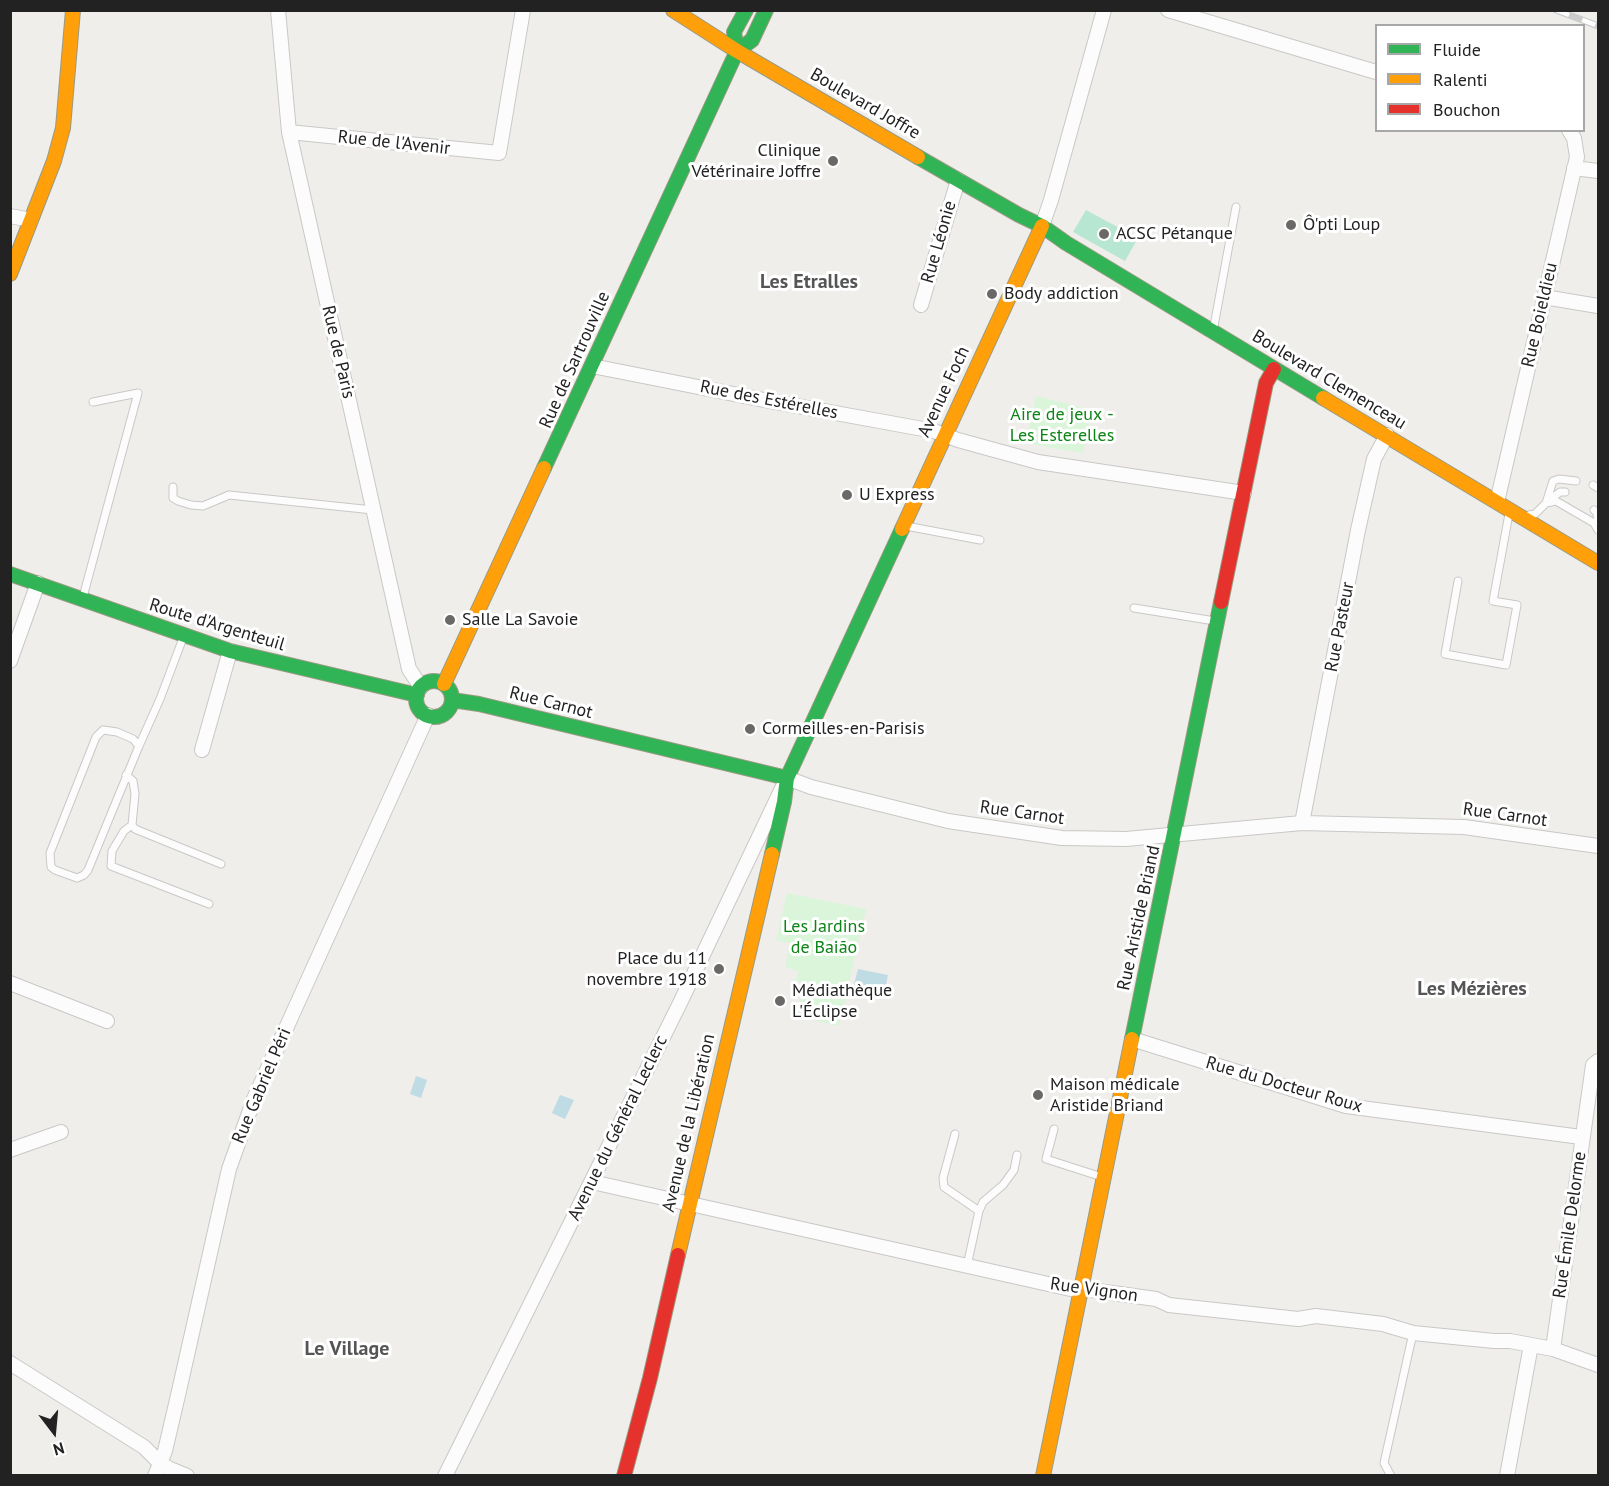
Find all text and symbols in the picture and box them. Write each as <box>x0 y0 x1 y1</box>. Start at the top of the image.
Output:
legend <box>1375 24 1585 132</box>
text: Fluide <box>1433 38 1481 61</box>
street label: Boulevard Joffre <box>806 64 924 144</box>
text: Ralenti <box>1433 68 1488 91</box>
text: Bouchon <box>1433 98 1500 121</box>
street label: Rue de l'Avenir <box>337 126 451 160</box>
place label: Clinique Vétérinaire Joffre <box>692 140 821 182</box>
marker: Clinique Vétérinaire Joffre <box>826 154 840 168</box>
street label: Rue Léonie <box>917 198 961 286</box>
place label: Ô'pti Loup <box>1303 214 1380 236</box>
marker: Ô'pti Loup <box>1284 218 1298 232</box>
place label: ACSC Pétanque <box>1116 223 1233 245</box>
marker: ACSC Pétanque <box>1097 227 1111 241</box>
street label: Rue Boieldieu <box>1517 260 1563 370</box>
district label: Les Etralles <box>760 270 858 294</box>
place label: Body addiction <box>1004 283 1119 305</box>
marker: Body addiction <box>985 287 999 301</box>
street label: Rue de Sartrouville <box>535 288 615 432</box>
street label: Rue de Paris <box>317 303 359 401</box>
street label: Boulevard Clemenceau <box>1248 325 1410 435</box>
street label: Avenue Foch <box>914 343 974 441</box>
street label: Rue des Estérelles <box>698 376 840 424</box>
park label: Aire de jeux - Les Esterelles <box>1010 404 1114 446</box>
place label: U Express <box>859 484 935 506</box>
marker: U Express <box>840 488 854 502</box>
street label: Rue Pasteur <box>1321 580 1359 674</box>
street label: Route d'Argenteuil <box>147 594 287 656</box>
place label: Salle La Savoie <box>462 609 578 631</box>
marker: Salle La Savoie <box>443 613 457 627</box>
street label: Rue Carnot <box>507 682 595 724</box>
place label: Cormeilles-en-Parisis <box>762 718 924 740</box>
marker: Cormeilles-en-Parisis <box>743 722 757 736</box>
street label: Rue Carnot <box>979 796 1065 830</box>
street label: Rue Carnot <box>1462 798 1548 832</box>
street label: Rue Aristide Briand <box>1113 844 1165 992</box>
park label: Les Jardins de Baião <box>783 916 865 958</box>
place label: Place du 11 novembre 1918 <box>586 948 707 990</box>
marker: Place du 11 novembre 1918 <box>712 962 726 976</box>
district label: Les Mézières <box>1417 977 1527 1001</box>
place label: Médiathèque L'Éclipse <box>792 980 892 1022</box>
marker: Médiathèque L'Éclipse <box>773 994 787 1008</box>
street label: Rue Gabriel Péri <box>228 1025 296 1147</box>
street label: Avenue du Général Leclerc <box>564 1032 672 1224</box>
street label: Avenue de la Libération <box>658 1032 720 1214</box>
street label: Rue du Docteur Roux <box>1203 1052 1365 1118</box>
place label: Maison médicale Aristide Briand <box>1050 1074 1180 1116</box>
marker: Maison médicale Aristide Briand <box>1031 1088 1045 1102</box>
street label: Rue Émile Delorme <box>1549 1150 1591 1300</box>
street label: Rue Vignon <box>1049 1273 1139 1307</box>
district label: Le Village <box>305 1337 389 1361</box>
north arrow <box>24 1402 84 1462</box>
text: N <box>51 1438 67 1460</box>

